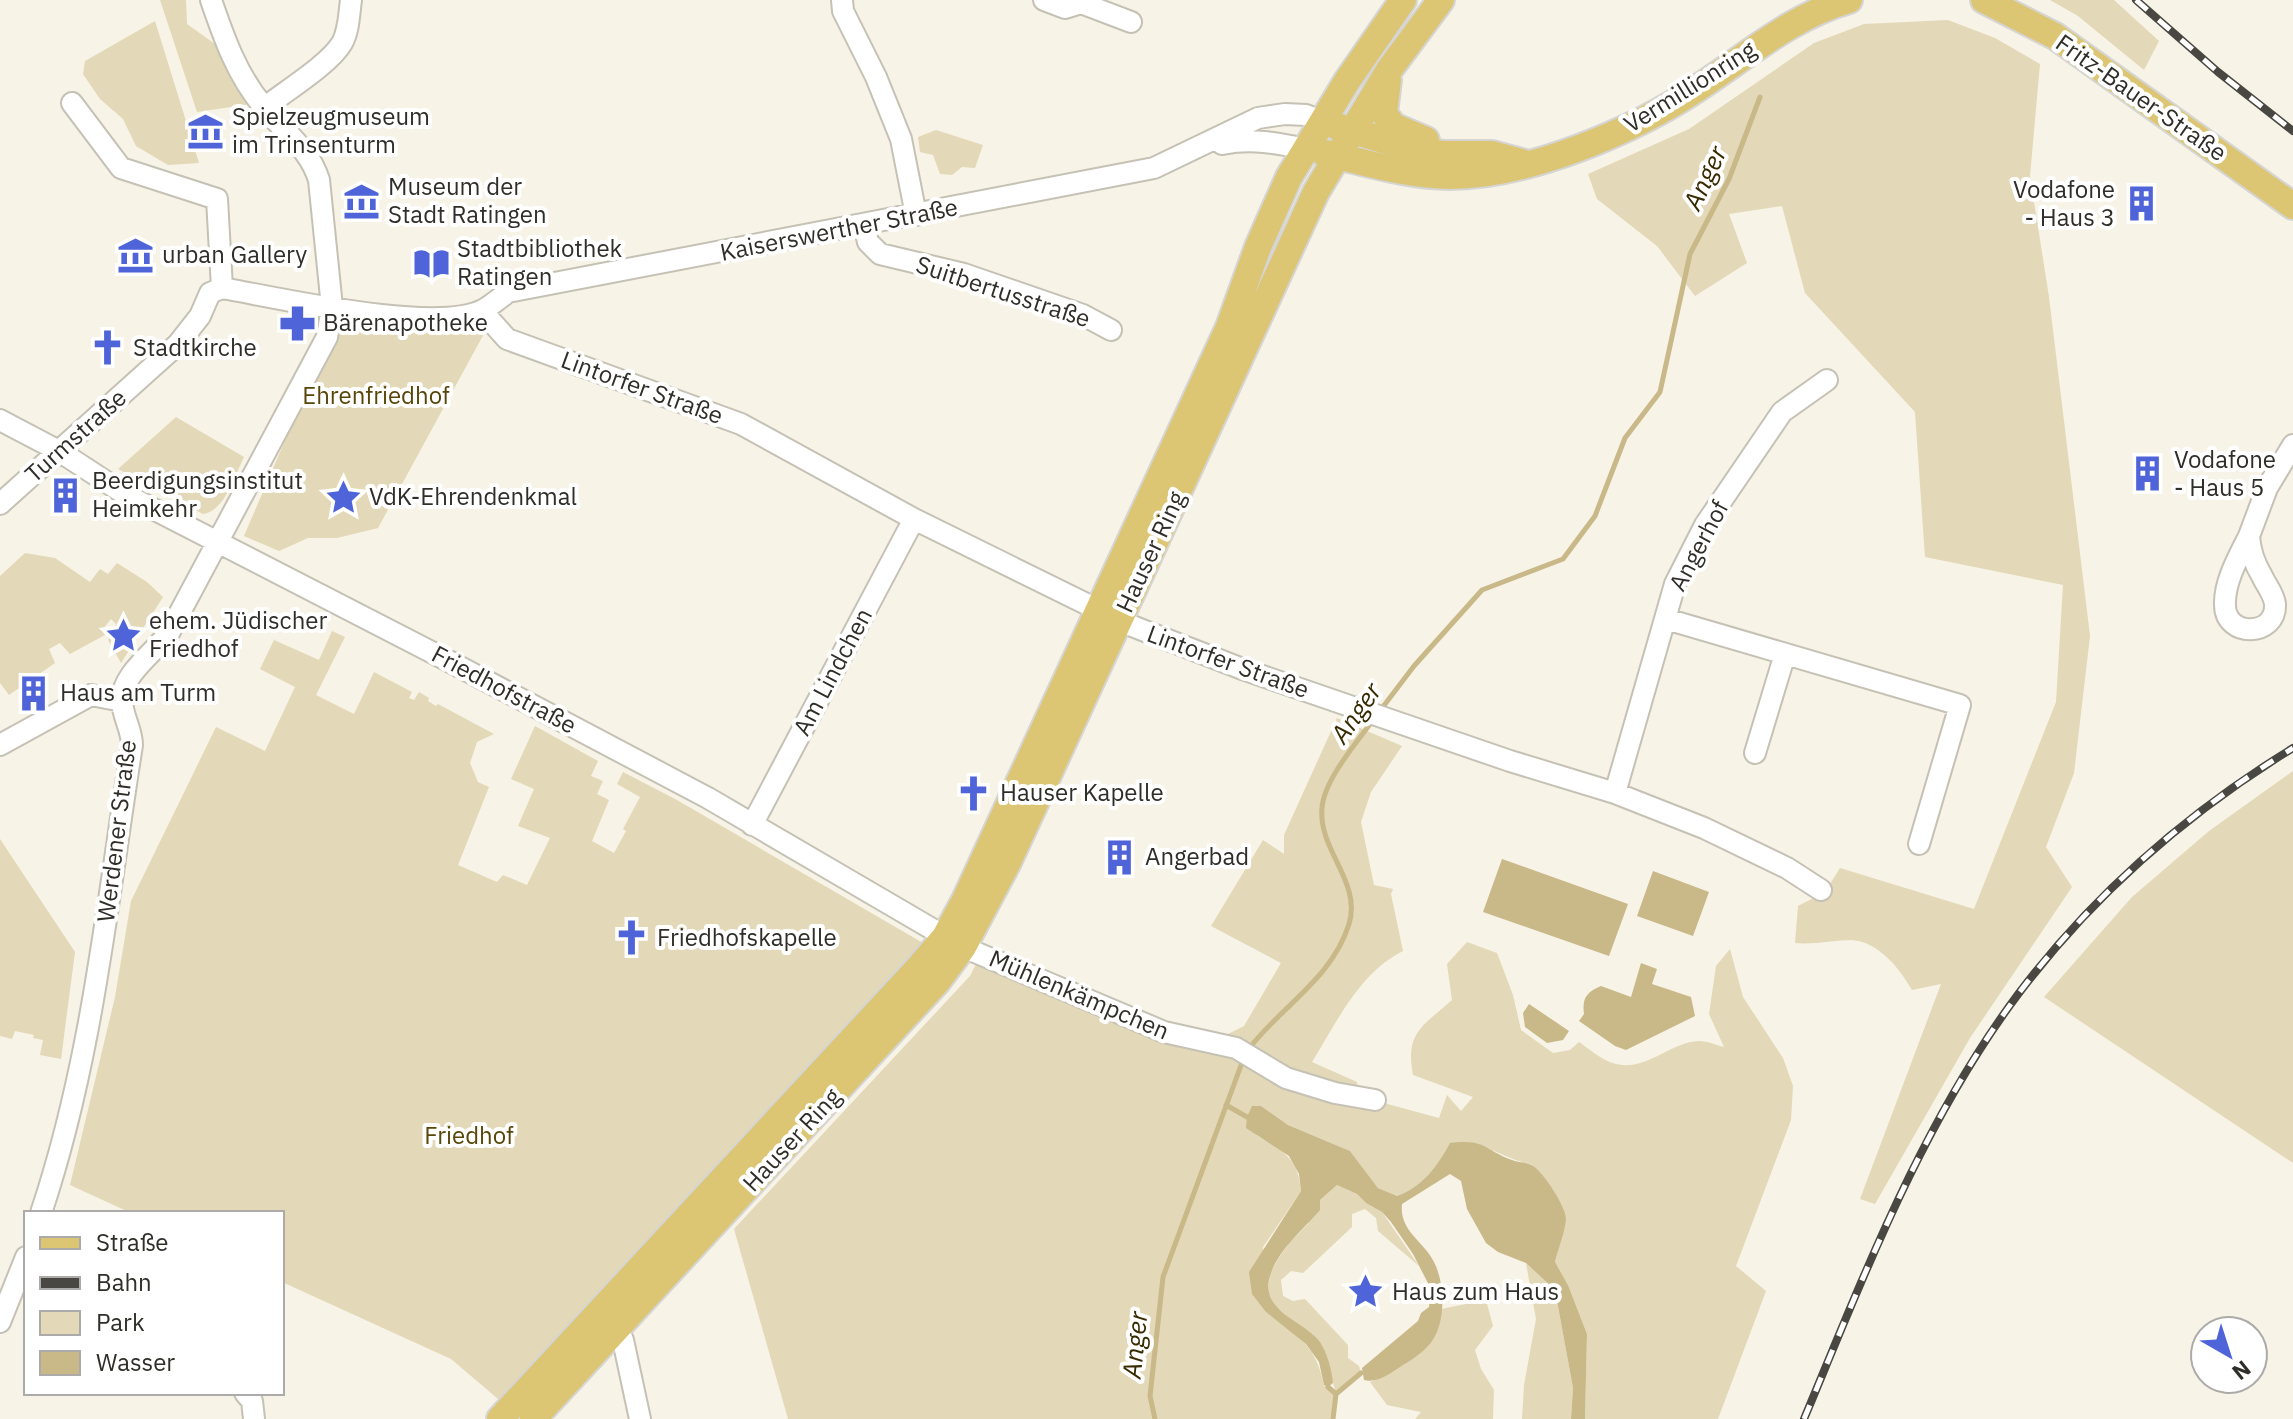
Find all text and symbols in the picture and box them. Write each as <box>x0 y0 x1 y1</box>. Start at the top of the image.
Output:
street label: Fritz-Bauer-Straße <box>2050 26 2233 168</box>
street label: Vermillionring <box>1617 33 1762 139</box>
place label: Spielzeugmuseum im Trinsenturm <box>232 100 430 160</box>
museum icon: Spielzeugmuseum im Trinsenturm <box>187 112 225 150</box>
water label: Anger <box>1674 139 1734 216</box>
place label: Museum der Stadt Ratingen <box>388 170 547 230</box>
place label: Vodafone - Haus 3 <box>2013 173 2115 233</box>
museum icon: Museum der Stadt Ratingen <box>343 182 381 220</box>
building icon: Vodafone - Haus 3 <box>2122 185 2160 223</box>
street label: Kaiserswerther Straße <box>717 190 960 268</box>
place label: Stadtbibliothek Ratingen <box>457 232 623 292</box>
museum icon: urban Gallery <box>117 236 155 274</box>
place label: urban Gallery <box>162 238 307 270</box>
library icon: Stadtbibliothek Ratingen <box>412 244 450 282</box>
street label: Suitbertusstraße <box>912 248 1095 334</box>
pharmacy icon: Bärenapotheke <box>278 304 316 342</box>
place label: Bärenapotheke <box>323 306 488 338</box>
church icon: Stadtkirche <box>88 329 126 367</box>
place label: Stadtkirche <box>133 331 257 363</box>
street label: Lintorfer Straße <box>557 343 728 431</box>
park label: Ehrenfriedhof <box>302 379 450 411</box>
street label: Turmstraße <box>18 381 133 489</box>
place label: Vodafone - Haus 5 <box>2174 443 2276 503</box>
building icon: Vodafone - Haus 5 <box>2129 455 2167 493</box>
place label: Beerdigungsinstitut Heimkehr <box>92 464 303 524</box>
building icon: Beerdigungsinstitut Heimkehr <box>47 476 85 514</box>
place icon: VdK-Ehrendenkmal <box>324 478 362 516</box>
place label: VdK-Ehrendenkmal <box>369 480 577 512</box>
street label: Hauser Ring <box>1108 485 1192 617</box>
street label: Angerhof <box>1661 494 1735 596</box>
street label: Am Lindchen <box>785 602 879 741</box>
place label: ehem. Jüdischer Friedhof <box>149 604 327 664</box>
place icon: ehem. Jüdischer Friedhof <box>104 616 142 654</box>
street label: Lintorfer Straße <box>1143 617 1314 705</box>
street label: Friedhofstraße <box>427 638 582 741</box>
building icon: Haus am Turm <box>15 674 53 712</box>
water label: Anger <box>1322 674 1389 750</box>
place label: Haus am Turm <box>60 676 216 708</box>
street label: Werdener Straße <box>89 738 143 924</box>
church icon: Hauser Kapelle <box>955 774 993 812</box>
place label: Hauser Kapelle <box>1000 776 1164 808</box>
building icon: Angerbad <box>1100 838 1138 876</box>
place label: Angerbad <box>1145 840 1249 872</box>
church icon: Friedhofskapelle <box>612 919 650 957</box>
place label: Friedhofskapelle <box>657 921 837 953</box>
street label: Mühlenkämpchen <box>984 942 1174 1046</box>
street label: Hauser Ring <box>735 1080 848 1198</box>
park label: Friedhof <box>424 1119 514 1151</box>
legend <box>24 1211 284 1395</box>
text: Straße <box>96 1226 168 1258</box>
text: Bahn <box>96 1266 152 1298</box>
place icon: Haus zum Haus <box>1347 1273 1385 1311</box>
place label: Haus zum Haus <box>1392 1275 1559 1307</box>
text: Park <box>96 1306 145 1338</box>
water label: Anger <box>1113 1308 1155 1381</box>
north arrow <box>2189 1315 2269 1395</box>
text: Wasser <box>96 1346 175 1378</box>
text: N <box>2227 1355 2257 1387</box>

